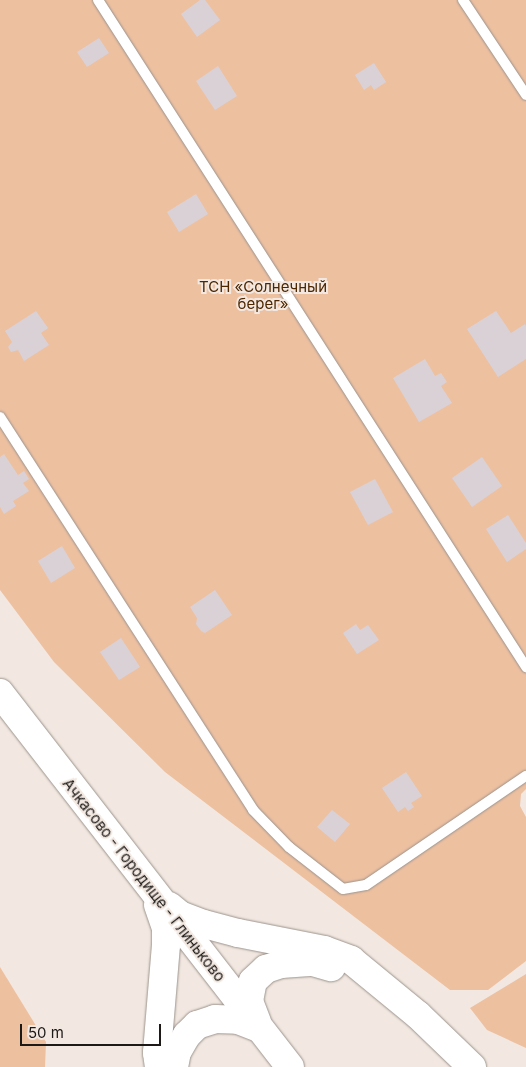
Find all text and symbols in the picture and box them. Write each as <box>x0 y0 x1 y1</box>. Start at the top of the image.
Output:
park label: ТСН «Солнечный берег» <box>199 277 327 312</box>
street label: Ачкасово - Городище - Глиньково <box>59 775 229 985</box>
scale bar <box>22 1014 164 1046</box>
text: 50 m <box>28 1023 64 1042</box>

